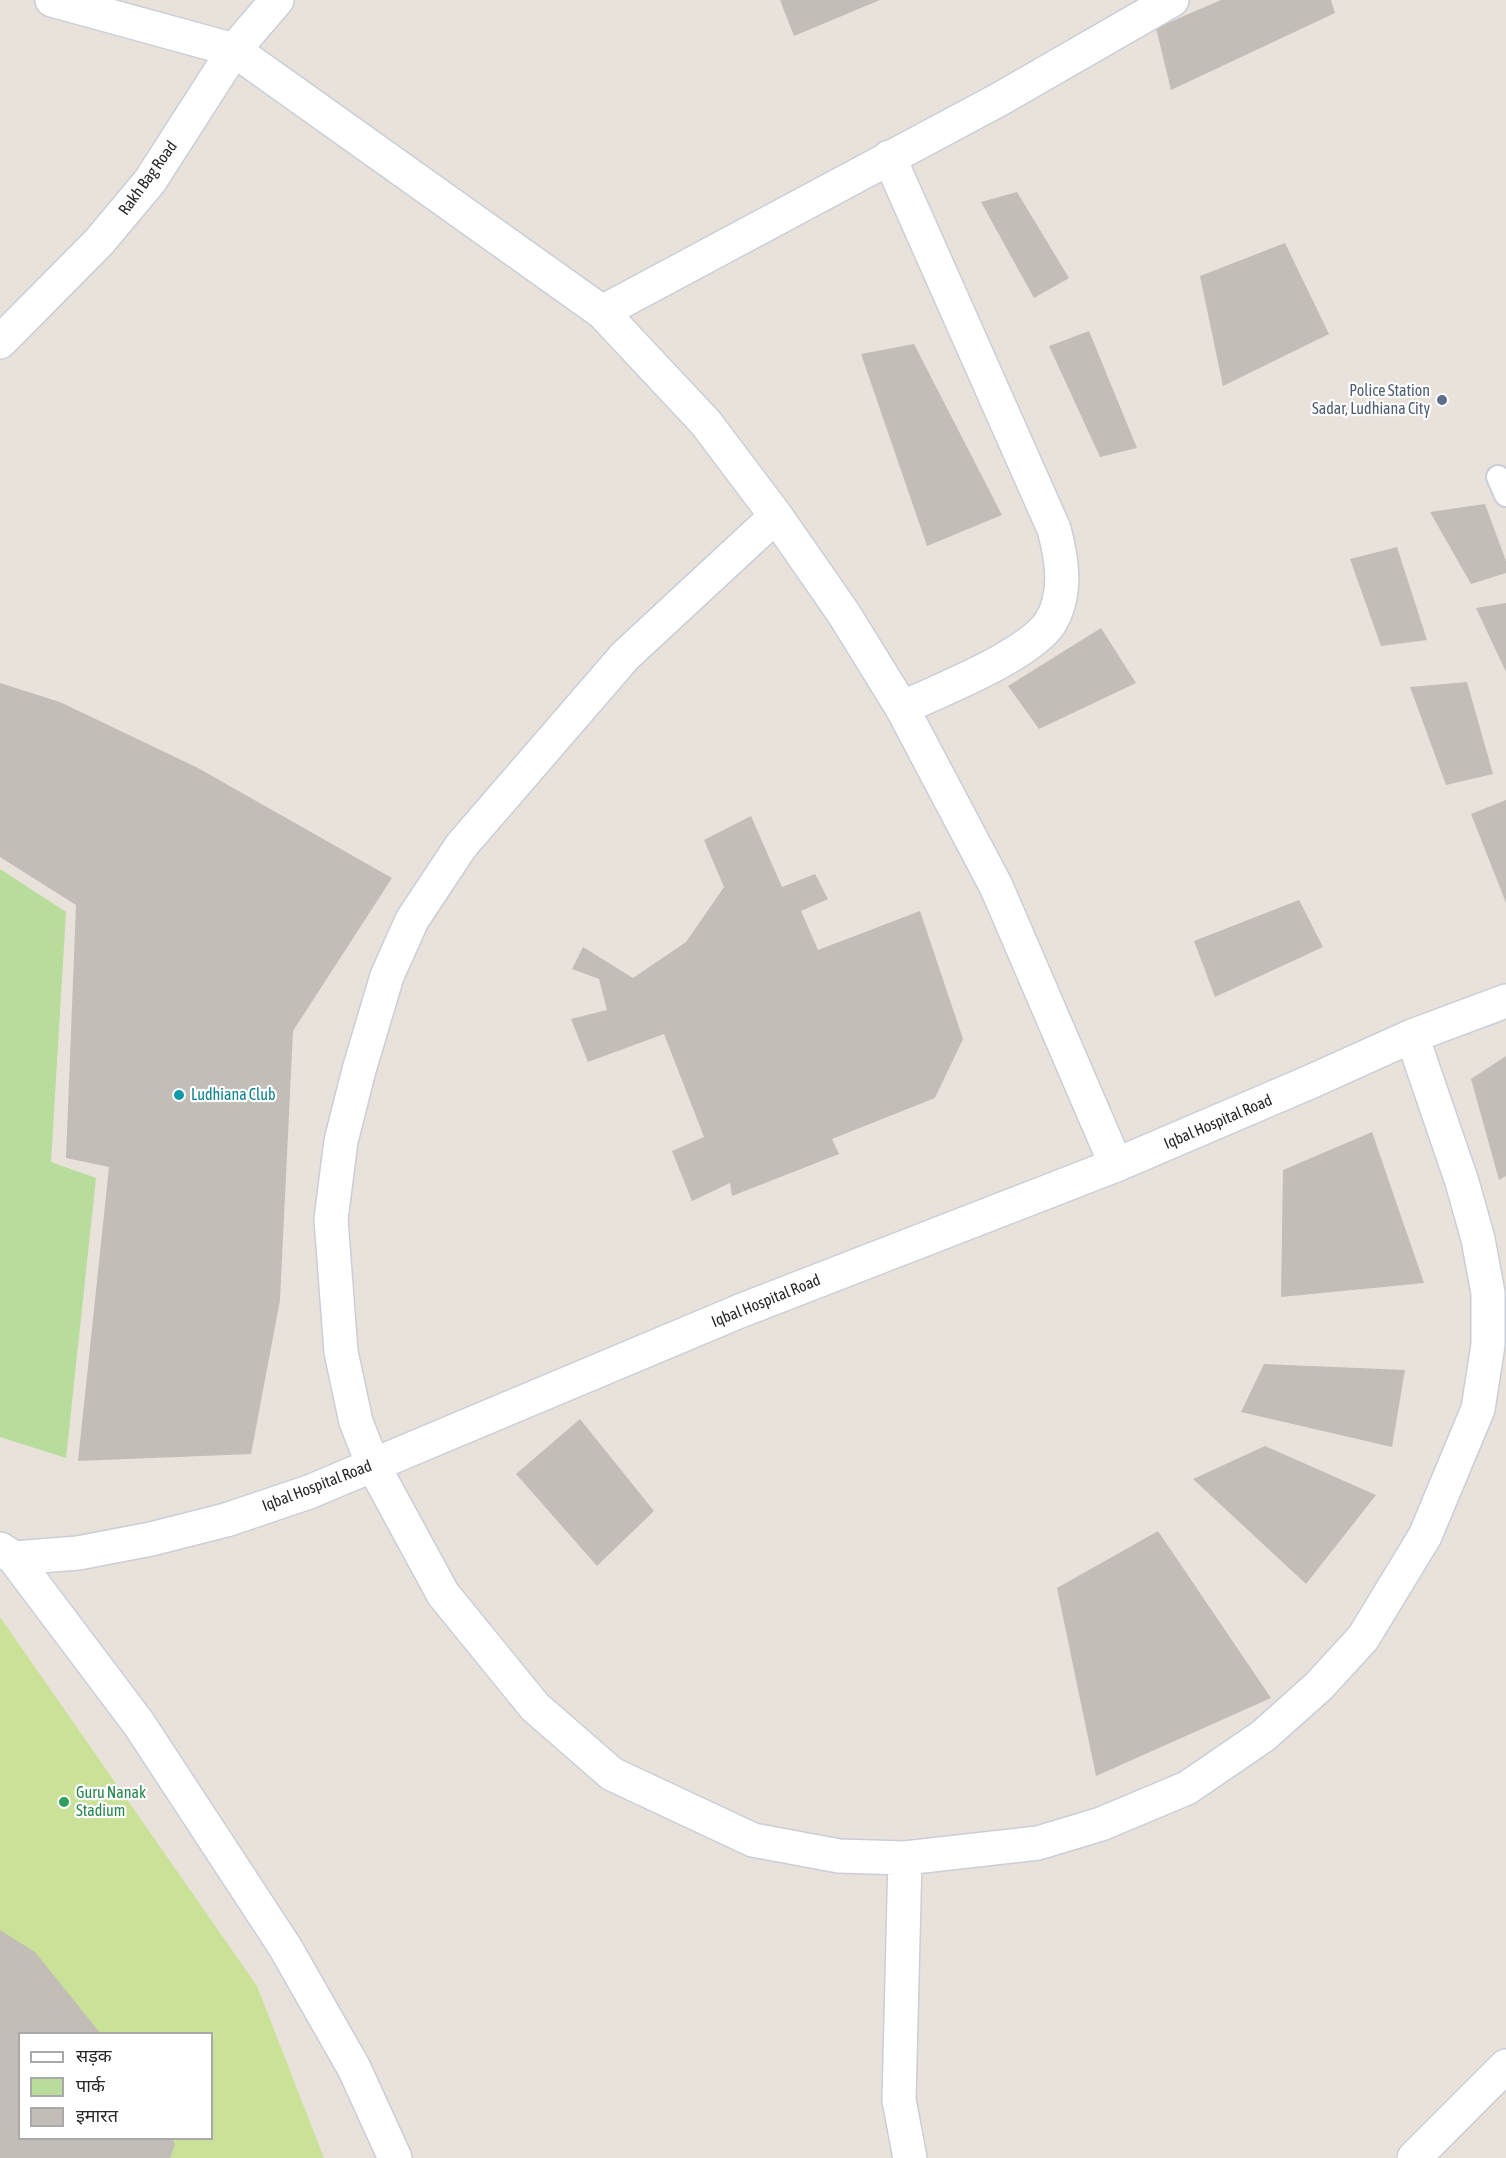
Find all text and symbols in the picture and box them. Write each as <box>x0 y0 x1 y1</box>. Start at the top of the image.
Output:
street label: Rakh Bag Road <box>115 137 181 219</box>
place label: Police Station Sadar, Ludhiana City <box>1312 381 1430 419</box>
marker: Police Station Sadar, Ludhiana City <box>1435 393 1449 407</box>
place label: Ludhiana Club <box>191 1085 276 1105</box>
marker: Ludhiana Club <box>172 1088 186 1102</box>
street label: Iqbal Hospital Road <box>1161 1091 1275 1153</box>
street label: Iqbal Hospital Road <box>709 1270 823 1332</box>
street label: Iqbal Hospital Road <box>259 1456 375 1516</box>
place label: Guru Nanak Stadium <box>76 1783 146 1821</box>
marker: Guru Nanak Stadium <box>57 1795 71 1809</box>
legend <box>18 2032 213 2140</box>
text: सड़क <box>76 2045 112 2066</box>
text: पार्क <box>76 2075 105 2096</box>
text: इमारत <box>76 2105 118 2126</box>

